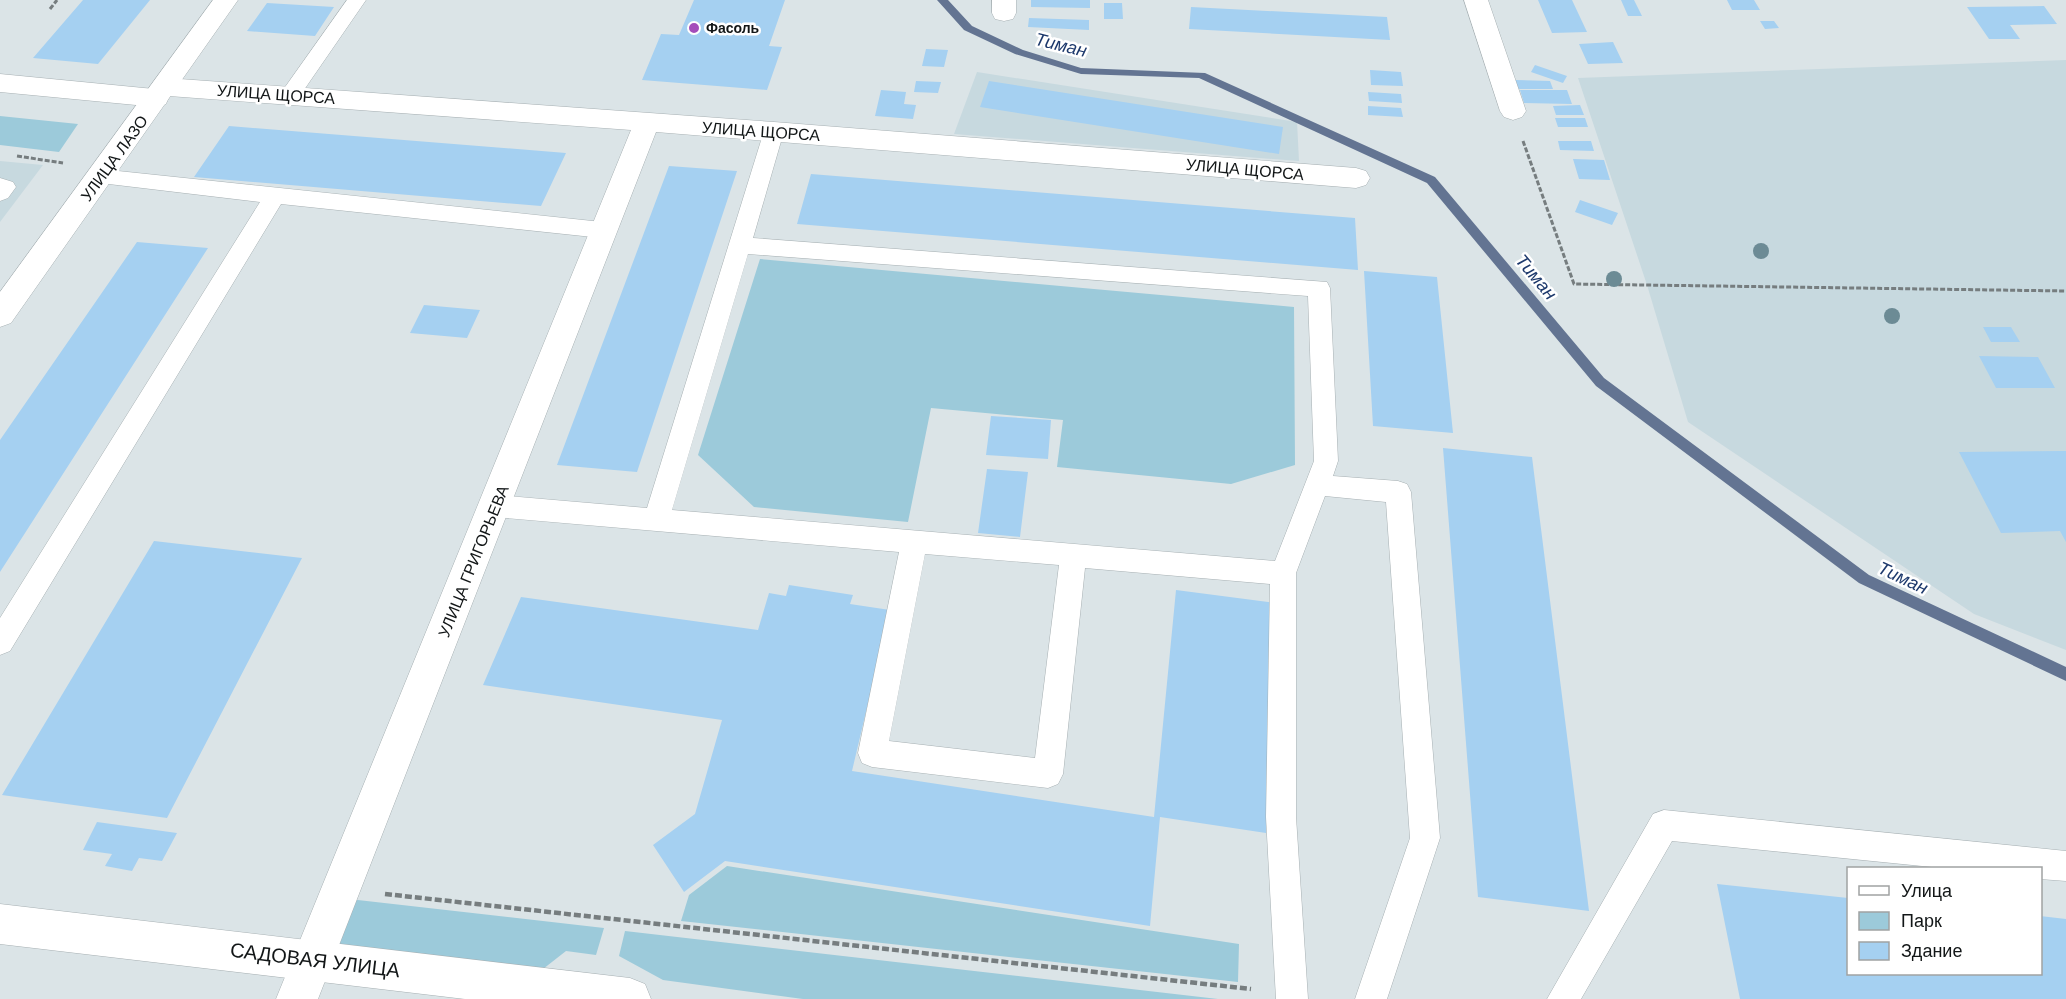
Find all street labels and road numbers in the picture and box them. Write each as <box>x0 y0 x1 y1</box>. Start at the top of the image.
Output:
street label: УЛИЦА ЩОРСА <box>216 82 336 107</box>
street label: УЛИЦА ЛАЗО <box>78 112 151 204</box>
street label: УЛИЦА ЩОРСА <box>701 119 821 144</box>
street label: УЛИЦА ЩОРСА <box>1185 156 1305 183</box>
street label: УЛИЦА ГРИГОРЬЕВА <box>435 482 512 640</box>
street label: САДОВАЯ УЛИЦА <box>229 939 402 981</box>

